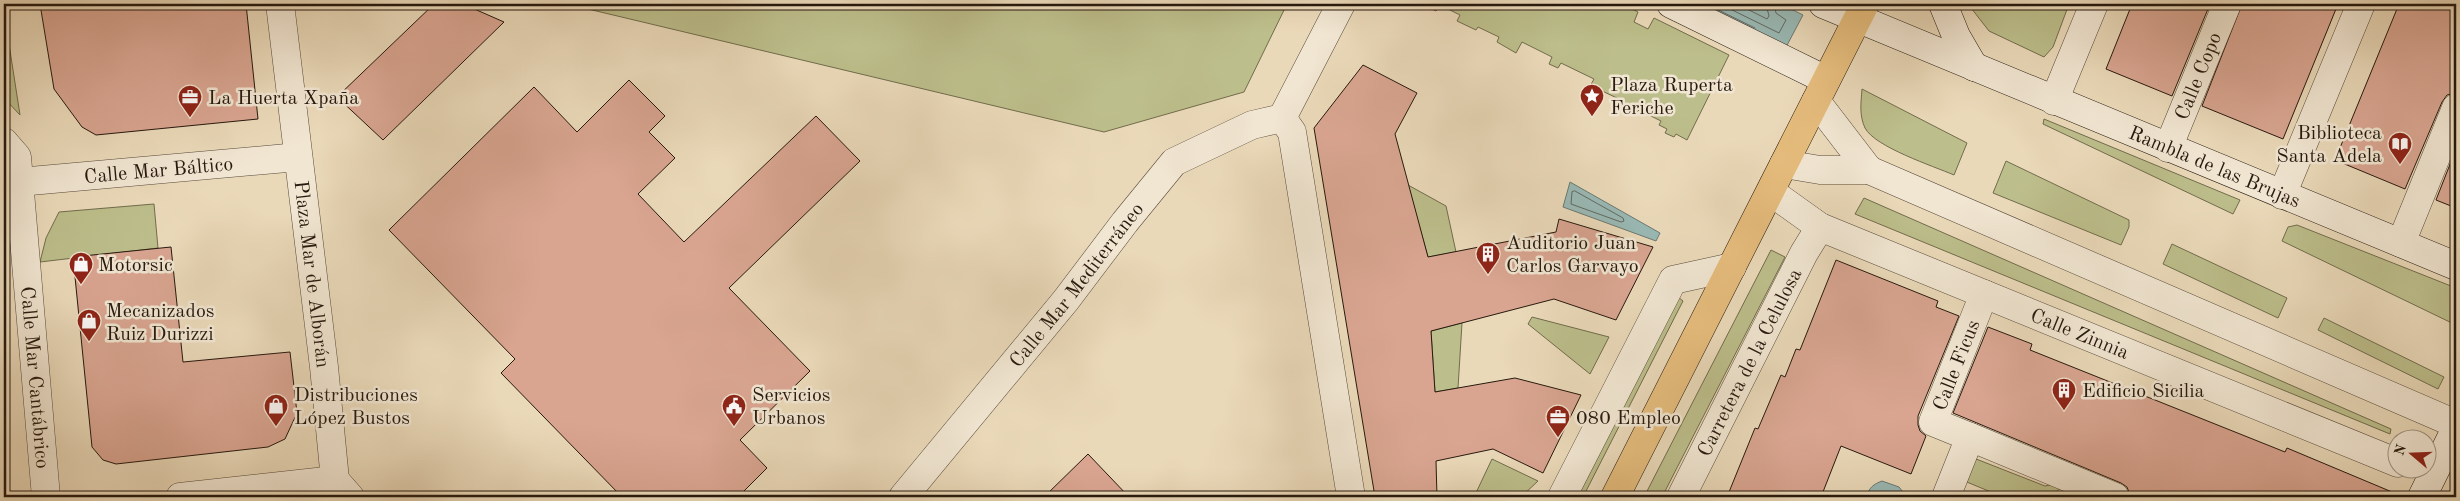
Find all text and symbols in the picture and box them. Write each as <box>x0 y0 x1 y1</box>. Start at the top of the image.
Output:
street label: Calle Copo <box>2173 30 2226 123</box>
place label: Plaza Ruperta Feriche <box>1610 76 1733 119</box>
place icon: Plaza Ruperta Feriche <box>1579 83 1605 117</box>
office icon: La Huerta Xpaña <box>177 84 203 118</box>
place label: La Huerta Xpaña <box>208 89 359 109</box>
street label: Rambla de las Brujas <box>2125 124 2303 212</box>
place label: Biblioteca Santa Adela <box>2276 124 2382 167</box>
library icon: Biblioteca Santa Adela <box>2387 131 2413 165</box>
street label: Calle Mar Báltico <box>83 155 234 188</box>
street label: Plaza Mar de Alborán <box>289 179 332 369</box>
street label: Calle Mar Mediterráneo <box>1007 200 1148 372</box>
place label: Auditorio Juan Carlos Garvayo <box>1506 234 1639 277</box>
building icon: Auditorio Juan Carlos Garvayo <box>1475 241 1501 275</box>
shop icon: Motorsic <box>68 251 94 285</box>
place label: Motorsic <box>98 256 173 276</box>
street label: Carretera de la Celulosa <box>1695 266 1806 460</box>
street label: Calle Mar Cantábrico <box>16 286 52 469</box>
place label: Mecanizados Ruiz Durizzi <box>106 302 214 345</box>
street label: Calle Zinnia <box>2027 306 2131 364</box>
shop icon: Mecanizados Ruiz Durizzi <box>76 308 102 342</box>
street label: Calle Ficus <box>1931 317 1985 414</box>
building icon: Edificio Sicilia <box>2051 377 2077 411</box>
place label: Edificio Sicilia <box>2082 382 2205 402</box>
place label: Distribuciones López Bustos <box>294 386 418 429</box>
place label: Servicios Urbanos <box>752 386 831 429</box>
shop icon: Distribuciones López Bustos <box>263 393 289 427</box>
public building icon: Servicios Urbanos <box>721 393 747 427</box>
office icon: 080 Empleo <box>1545 404 1571 438</box>
place label: 080 Empleo <box>1576 409 1681 429</box>
north arrow <box>2388 428 2438 478</box>
text: N <box>2392 442 2409 457</box>

